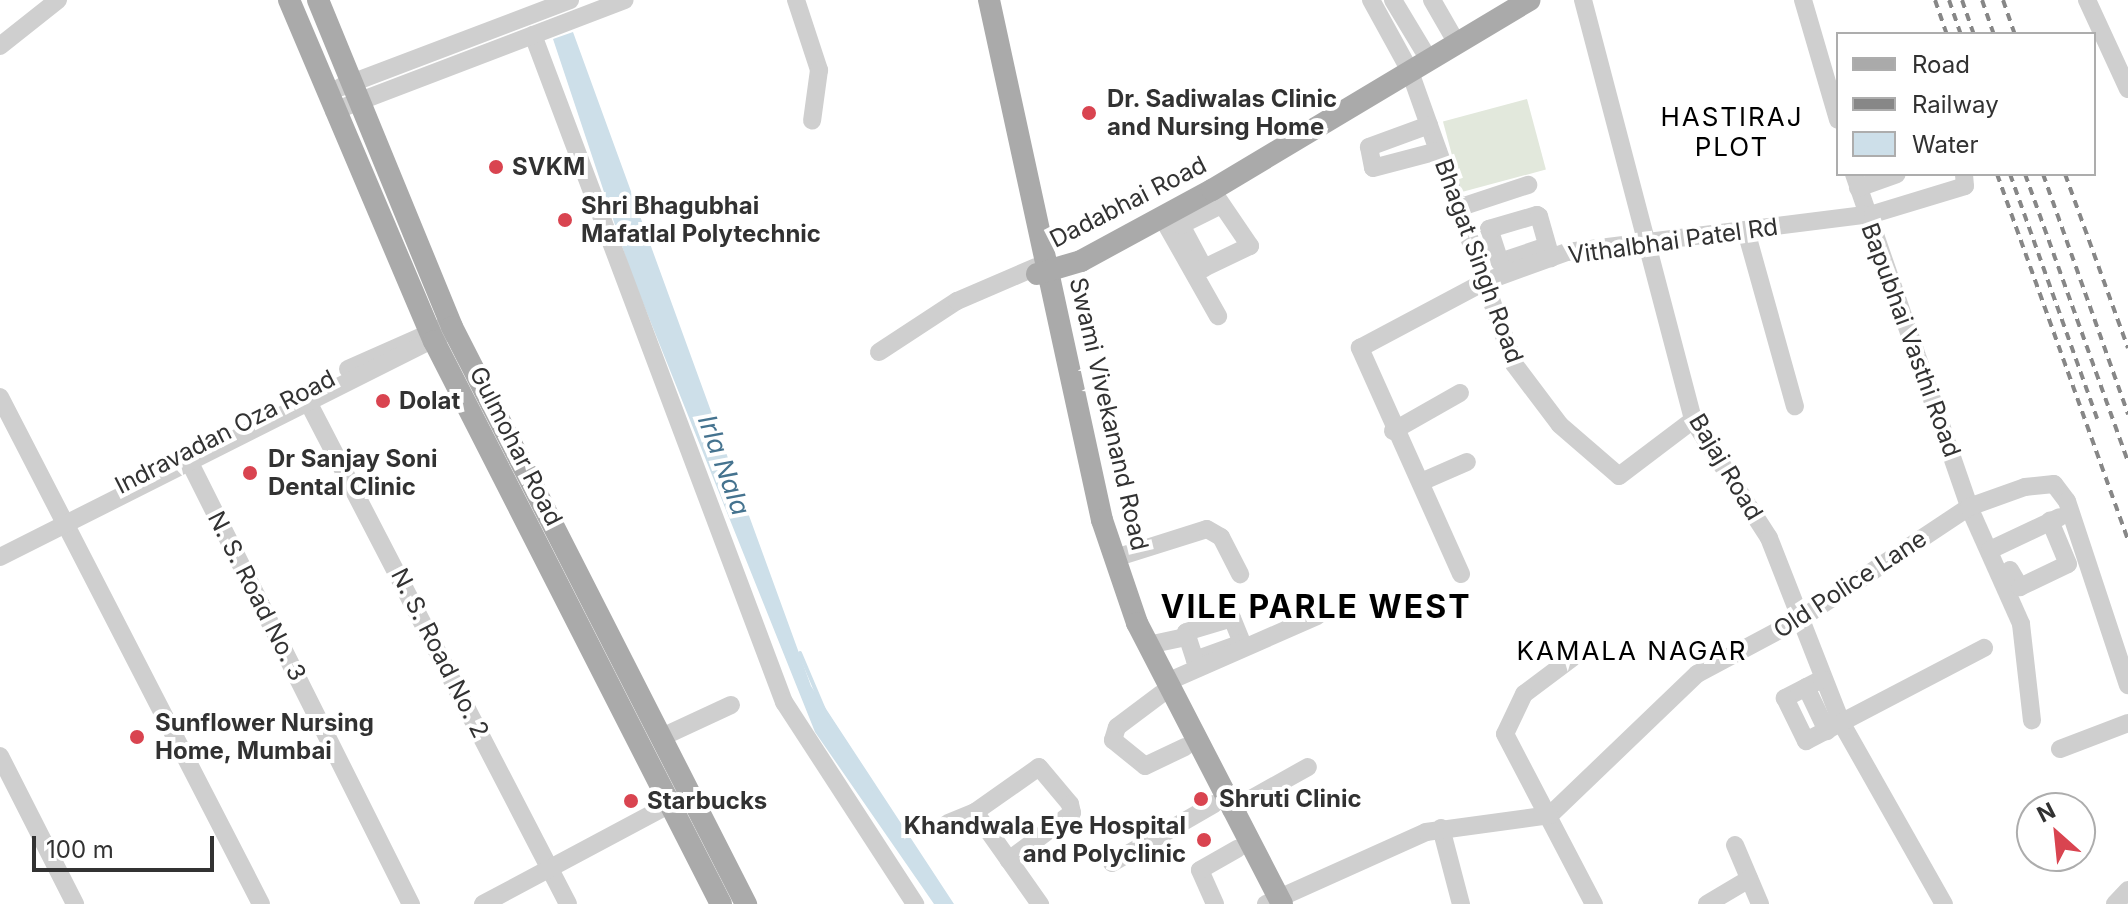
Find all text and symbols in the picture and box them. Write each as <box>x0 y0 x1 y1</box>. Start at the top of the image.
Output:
legend <box>1836 32 2096 176</box>
text: Road <box>1912 50 1970 79</box>
place label: Dr. Sadiwalas Clinic and Nursing Home <box>1107 85 1338 141</box>
text: Railway <box>1912 90 1999 119</box>
district label: HASTIRAJ PLOT <box>1660 101 1804 162</box>
marker: Dr. Sadiwalas Clinic and Nursing Home <box>1078 102 1100 124</box>
text: Water <box>1912 130 1979 159</box>
street label: Dadabhai Road <box>1045 150 1211 254</box>
place label: SVKM <box>512 153 585 181</box>
street label: Bhagat Singh Road <box>1429 155 1529 367</box>
marker: SVKM <box>487 158 505 176</box>
place label: Shri Bhagubhai Mafatlal Polytechnic <box>581 192 821 248</box>
marker: Shri Bhagubhai Mafatlal Polytechnic <box>556 211 574 229</box>
street label: Vithalbhai Patel Rd <box>1566 212 1780 270</box>
street label: Bapubhai Vasthi Road <box>1855 219 1967 461</box>
street label: Swami Vivekanand Road <box>1064 275 1154 553</box>
street label: Gulmohar Road <box>464 362 568 530</box>
street label: Indravadan Oza Road <box>110 364 340 500</box>
place label: Dolat <box>399 387 460 415</box>
marker: Dolat <box>374 392 392 410</box>
street label: Bajaj Road <box>1683 409 1769 525</box>
water label: Irla Nala <box>691 411 757 519</box>
place label: Dr Sanjay Soni Dental Clinic <box>268 445 437 501</box>
marker: Dr Sanjay Soni Dental Clinic <box>239 462 261 484</box>
street label: N. S. Road No. 3 <box>202 506 312 686</box>
street label: Old Police Lane <box>1768 524 1932 644</box>
street label: N. S. Road No. 2 <box>385 563 495 743</box>
district label: VILE PARLE WEST <box>1160 588 1472 626</box>
district label: KAMALA NAGAR <box>1517 635 1747 667</box>
place label: Sunflower Nursing Home, Mumbai <box>155 709 374 765</box>
marker: Sunflower Nursing Home, Mumbai <box>126 726 148 748</box>
place label: Shruti Clinic <box>1219 785 1362 813</box>
place label: Starbucks <box>647 787 767 815</box>
marker: Shruti Clinic <box>1190 788 1212 810</box>
marker: Starbucks <box>622 792 640 810</box>
north arrow <box>2016 792 2096 872</box>
text: N <box>2033 797 2059 828</box>
place label: Khandwala Eye Hospital and Polyclinic <box>904 812 1186 868</box>
scale bar <box>36 820 218 870</box>
marker: Khandwala Eye Hospital and Polyclinic <box>1193 829 1215 851</box>
text: 100 m <box>46 835 114 864</box>

